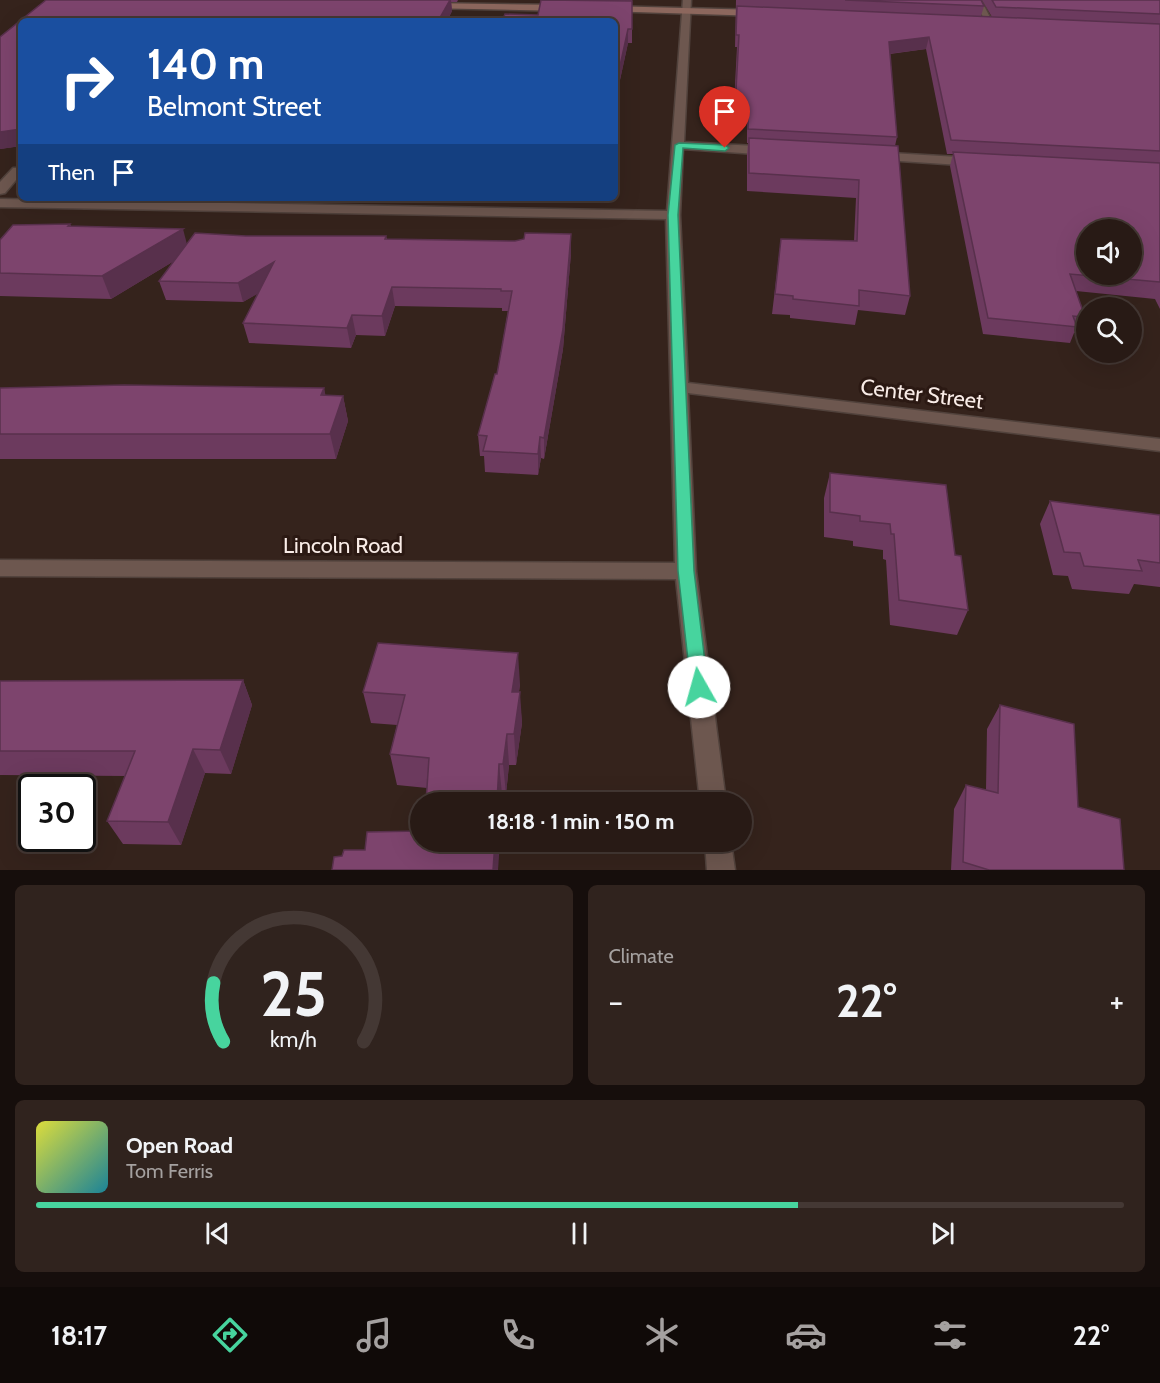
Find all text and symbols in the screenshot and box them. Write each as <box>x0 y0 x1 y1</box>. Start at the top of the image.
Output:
text: 140 m <box>147 38 264 90</box>
icon: right <box>48 42 126 120</box>
pin <box>699 86 750 148</box>
text: Belmont Street <box>147 90 321 123</box>
icon: arrive <box>708 95 741 128</box>
icon: arrive <box>107 156 140 189</box>
text: Then <box>48 159 95 186</box>
map controls <box>1076 219 1142 363</box>
button: sound <box>1076 219 1142 285</box>
button: search <box>1076 297 1142 363</box>
street label: Center Street <box>859 373 986 415</box>
street label: Lincoln Road <box>283 532 403 559</box>
position arrow <box>667 655 731 719</box>
speed limit sign: 30 <box>18 774 96 852</box>
text: 18:18 · 1 min · 150 m <box>488 808 674 835</box>
text: Climate <box>609 944 674 968</box>
text: 25 <box>260 956 327 1032</box>
text: 22° <box>836 974 897 1028</box>
text: − <box>609 981 623 1021</box>
text: + <box>1109 981 1124 1021</box>
text: km/h <box>270 1026 317 1052</box>
text: Open Road <box>126 1132 233 1159</box>
text: Tom Ferris <box>126 1159 213 1183</box>
icon: previous <box>201 1217 234 1250</box>
icon: pause <box>563 1217 596 1250</box>
icon: next <box>926 1217 959 1250</box>
icon: directions <box>209 1314 251 1356</box>
icon: music <box>353 1314 395 1356</box>
icon: phone <box>497 1314 539 1356</box>
icon: climate <box>641 1314 683 1356</box>
icon: car <box>785 1314 827 1356</box>
icon: filters <box>929 1314 971 1356</box>
text: 18:17 <box>51 1319 107 1352</box>
text: 22° <box>1073 1319 1109 1352</box>

